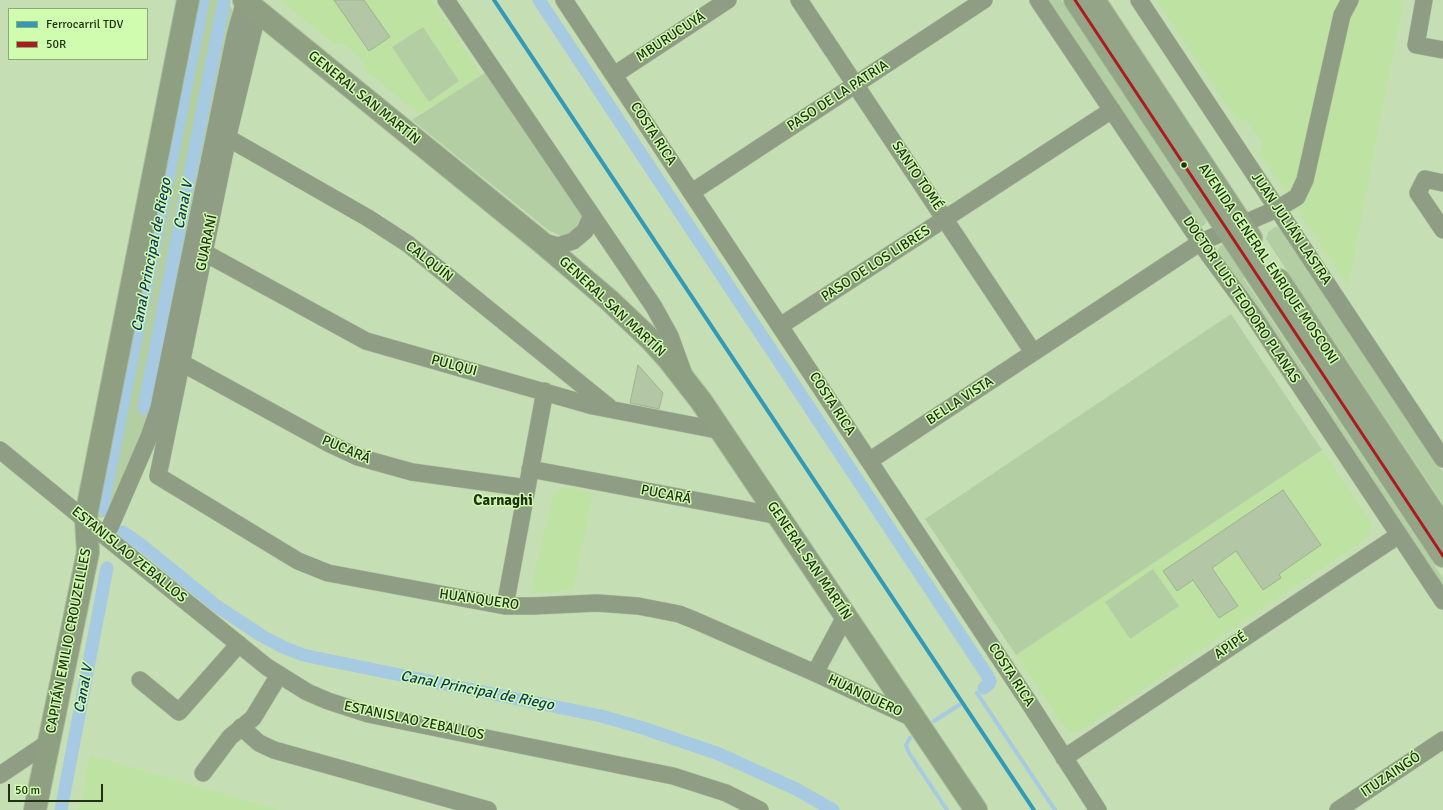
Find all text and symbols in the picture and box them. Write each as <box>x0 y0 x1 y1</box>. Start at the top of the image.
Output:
legend <box>8 8 148 60</box>
street label: MBURUCUYÁ <box>633 8 709 66</box>
text: Ferrocarril TDV <box>46 17 123 32</box>
text: 50R <box>46 37 66 52</box>
street label: GENERAL SAN MARTÍN <box>305 48 423 148</box>
street label: PASO DE LA PATRIA <box>784 57 892 135</box>
street label: COSTA RICA <box>626 99 680 169</box>
street label: SANTO TOMÉ <box>888 138 946 214</box>
unlabelled marker <box>1179 160 1189 170</box>
street label: AVENIDA GENERAL ENRIQUE MOSCONI <box>1194 160 1342 368</box>
street label: JUAN JULIÁN LASTRA <box>1247 170 1335 288</box>
water label: Canal Principal de Riego <box>128 177 176 333</box>
water label: Canal V <box>171 179 197 231</box>
street label: GUARANÍ <box>193 213 221 273</box>
street label: DOCTOR LUIS TEODORO PLANAS <box>1179 213 1303 387</box>
street label: PASO DE LOS LIBRES <box>818 222 934 306</box>
street label: CALQUÍN <box>402 238 456 286</box>
street label: GENERAL SAN MARTÍN <box>555 253 669 361</box>
street label: PULQUI <box>429 352 479 380</box>
street label: COSTA RICA <box>805 369 859 439</box>
street label: BELLA VISTA <box>923 373 997 429</box>
street label: PUCARÁ <box>319 432 373 468</box>
street label: PUCARÁ <box>639 482 693 508</box>
district label: Carnaghi <box>473 492 533 510</box>
street label: GENERAL SAN MARTÍN <box>763 499 855 623</box>
street label: ESTANISLAO ZEBALLOS <box>68 503 190 607</box>
street label: CAPITÁN EMILIO CROUZEILLES <box>43 547 95 735</box>
street label: HUANQUERO <box>438 586 520 614</box>
street label: APIPÉ <box>1211 629 1251 663</box>
street label: COSTA RICA <box>984 640 1038 710</box>
water label: Canal V <box>71 663 97 715</box>
water label: Canal Principal de Riego <box>399 667 555 715</box>
street label: HUANQUERO <box>825 671 905 721</box>
street label: ESTANISLAO ZEBALLOS <box>342 698 486 744</box>
street label: ITUZAINGÓ <box>1358 749 1424 801</box>
scale bar <box>10 776 105 802</box>
text: 50 m <box>15 783 40 798</box>

